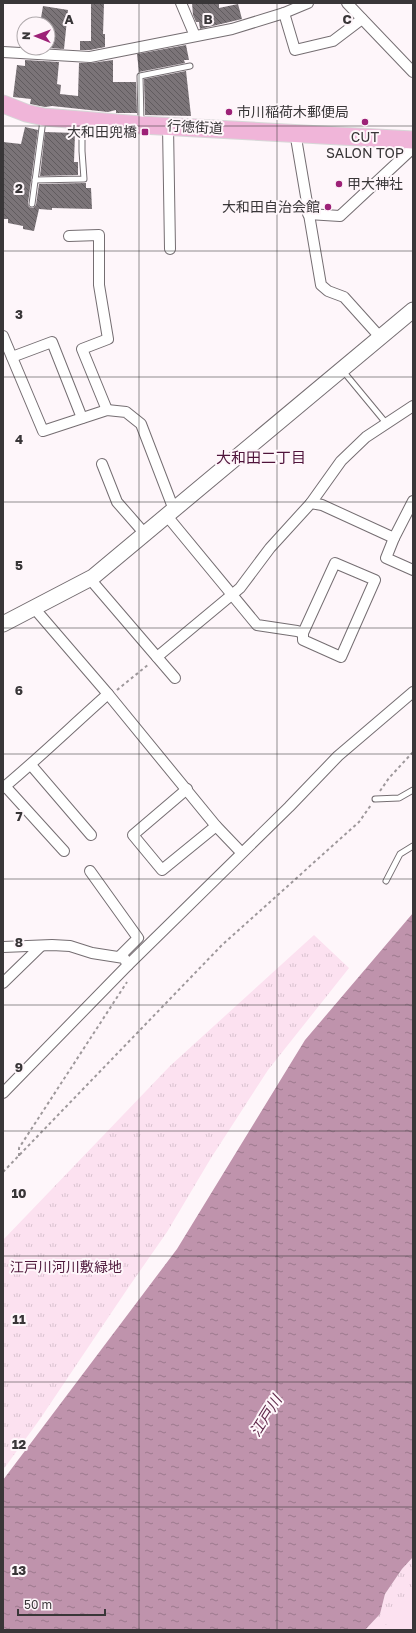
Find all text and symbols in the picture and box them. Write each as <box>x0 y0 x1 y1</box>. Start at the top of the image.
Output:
text: A <box>64 11 74 27</box>
text: B <box>203 11 213 27</box>
text: C <box>342 11 352 27</box>
north arrow <box>16 16 56 56</box>
text: N <box>19 32 32 40</box>
place label: 市川稲荷木郵便局 <box>237 103 349 120</box>
marker: 市川稲荷木郵便局 <box>224 107 234 117</box>
street label: 行徳街道 <box>167 117 223 136</box>
marker: CUT SALON TOP <box>360 117 370 127</box>
place label: 大和田兜橋 <box>67 123 137 140</box>
marker: 大和田兜橋 <box>140 127 150 137</box>
place label: CUT SALON TOP <box>326 128 404 161</box>
place label: 甲大神社 <box>347 175 403 192</box>
marker: 甲大神社 <box>334 179 344 189</box>
text: 2 <box>15 180 23 196</box>
place label: 大和田自治会館 <box>222 198 320 215</box>
marker: 大和田自治会館 <box>323 202 333 212</box>
text: 3 <box>15 306 23 322</box>
text: 4 <box>15 431 23 447</box>
district label: 大和田二丁目 <box>216 448 306 466</box>
text: 5 <box>15 557 23 573</box>
text: 6 <box>15 682 23 698</box>
text: 7 <box>15 808 23 824</box>
text: 8 <box>15 934 23 950</box>
text: 9 <box>15 1059 23 1075</box>
text: 10 <box>11 1185 27 1201</box>
park label: 江戸川河川敷緑地 <box>10 1258 122 1275</box>
text: 11 <box>12 1311 26 1327</box>
water label: 江戸川 <box>246 1390 286 1439</box>
text: 12 <box>12 1436 26 1452</box>
text: 13 <box>12 1562 26 1578</box>
scale bar <box>18 1591 105 1617</box>
text: 50 m <box>24 1597 52 1612</box>

